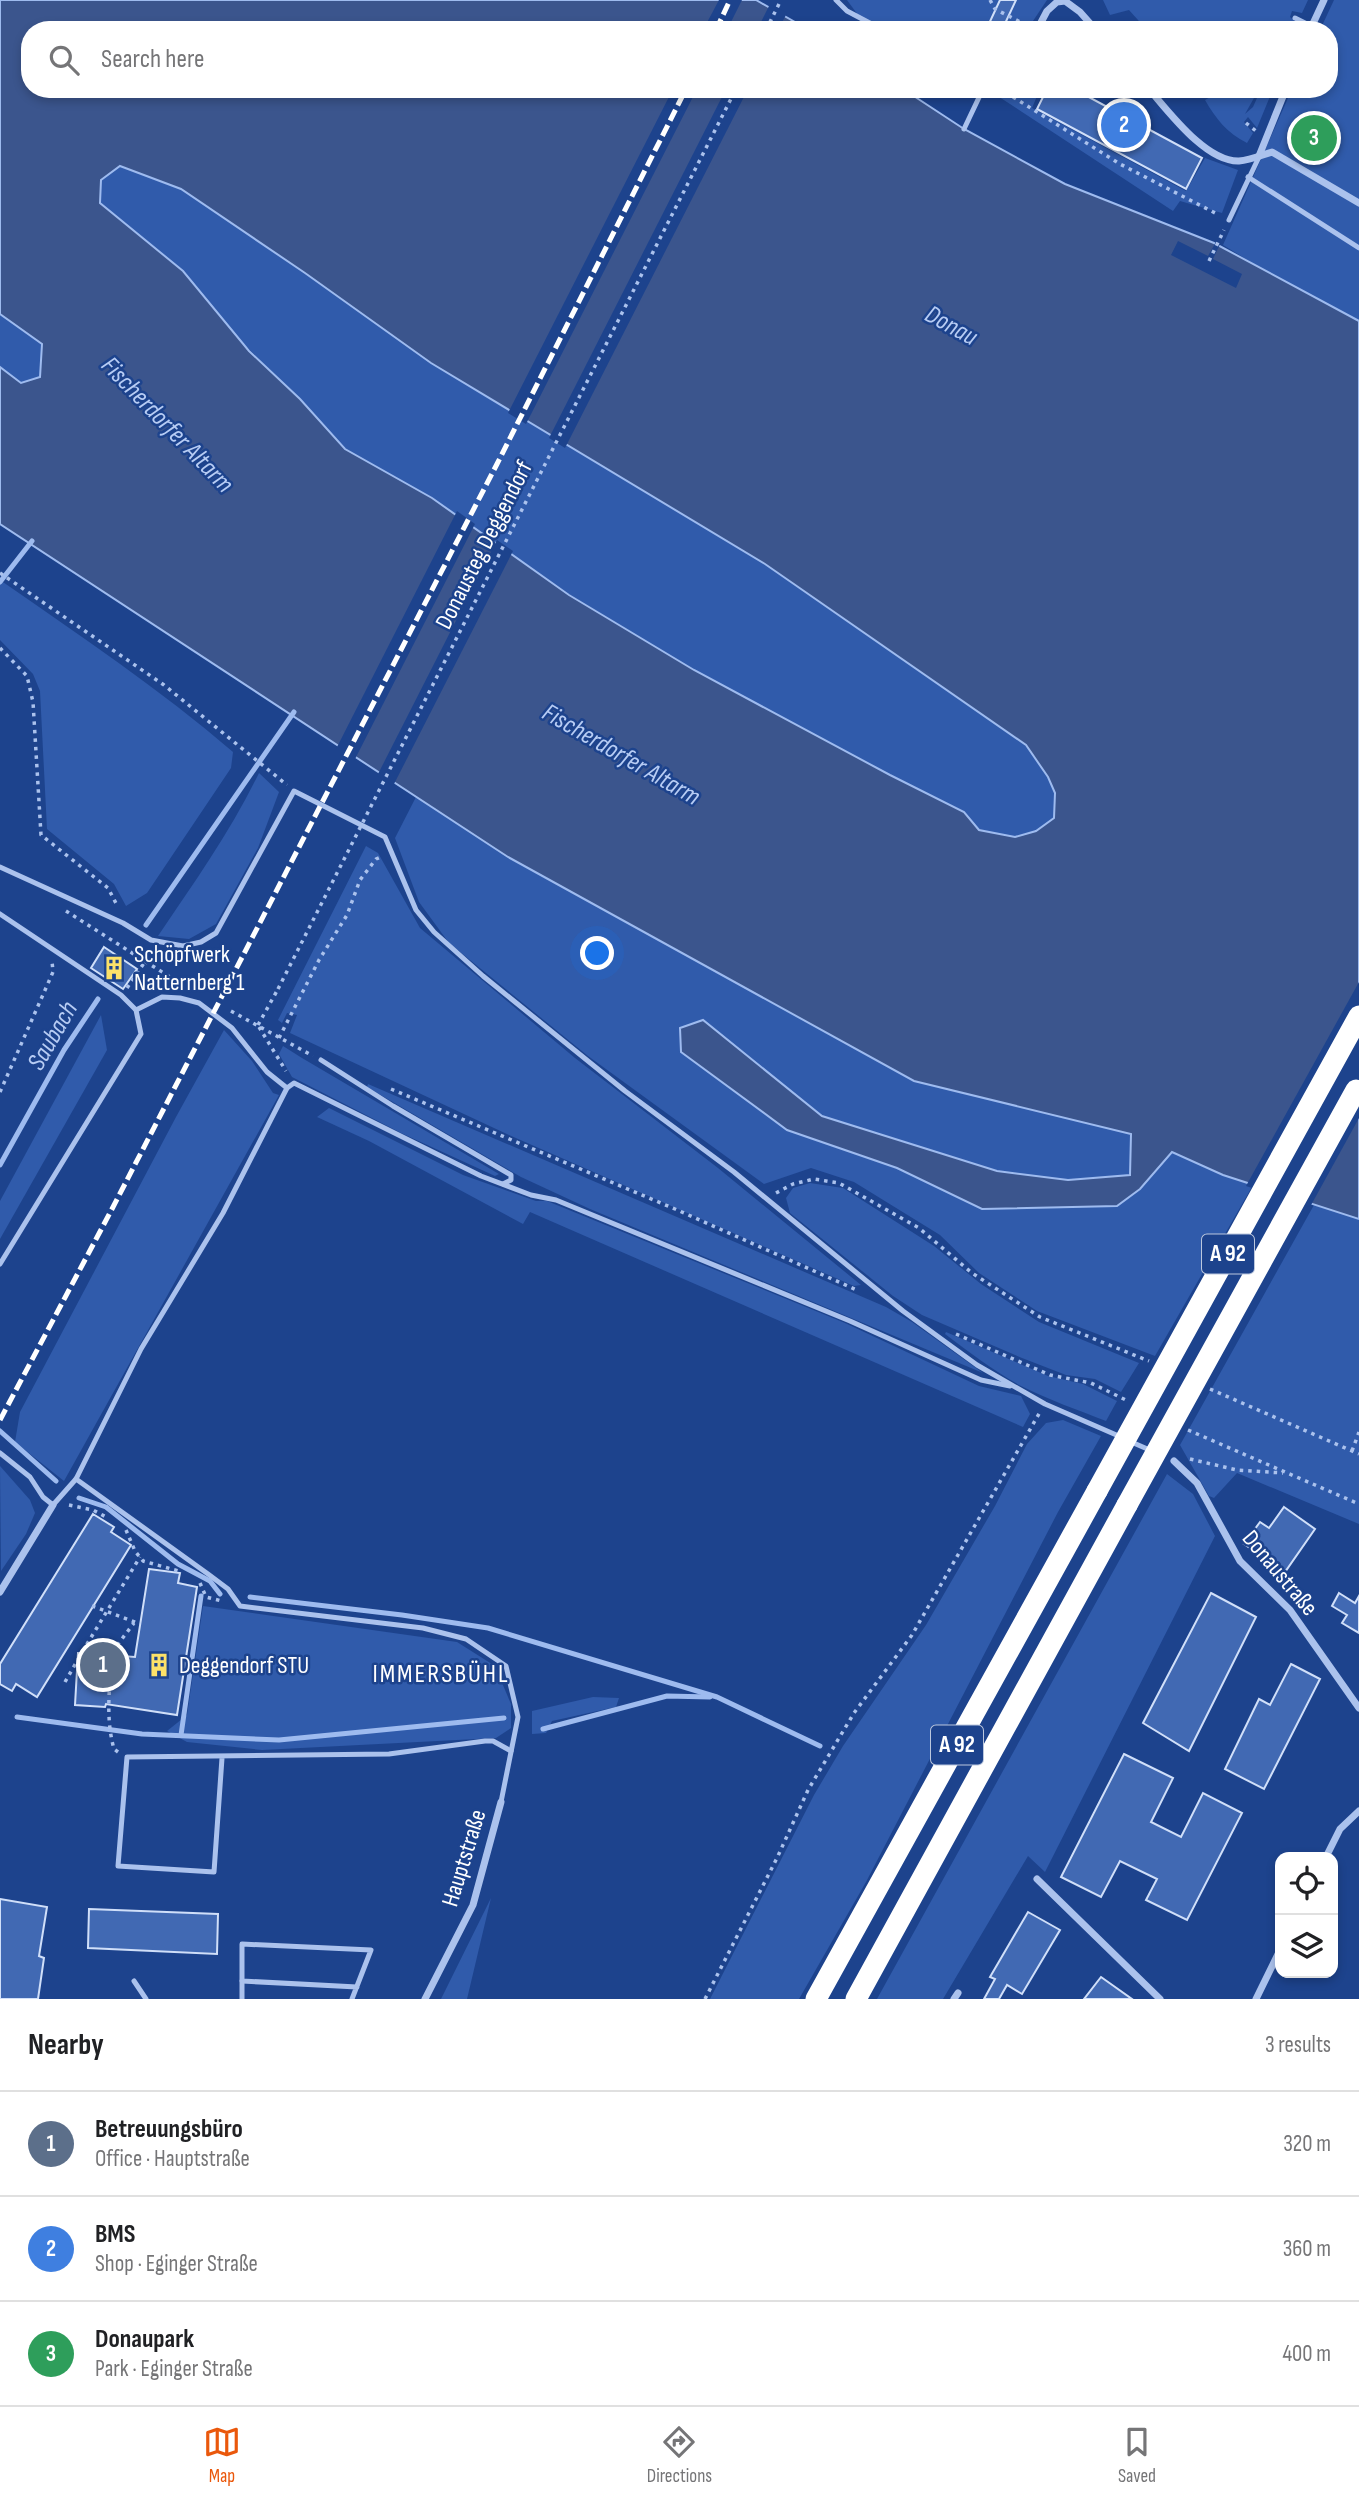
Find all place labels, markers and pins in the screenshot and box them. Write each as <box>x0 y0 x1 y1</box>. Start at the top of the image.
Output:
pin: 2 <box>1101 99 1147 151</box>
pin: 3 <box>1291 112 1337 164</box>
place label: Schöpfwerk Natternberg 1 <box>134 940 245 997</box>
building icon: Schöpfwerk Natternberg 1 <box>100 954 128 982</box>
pin: 1 <box>80 1639 126 1691</box>
building icon: Deggendorf STU <box>145 1651 173 1679</box>
place label: Deggendorf STU <box>179 1651 309 1680</box>

